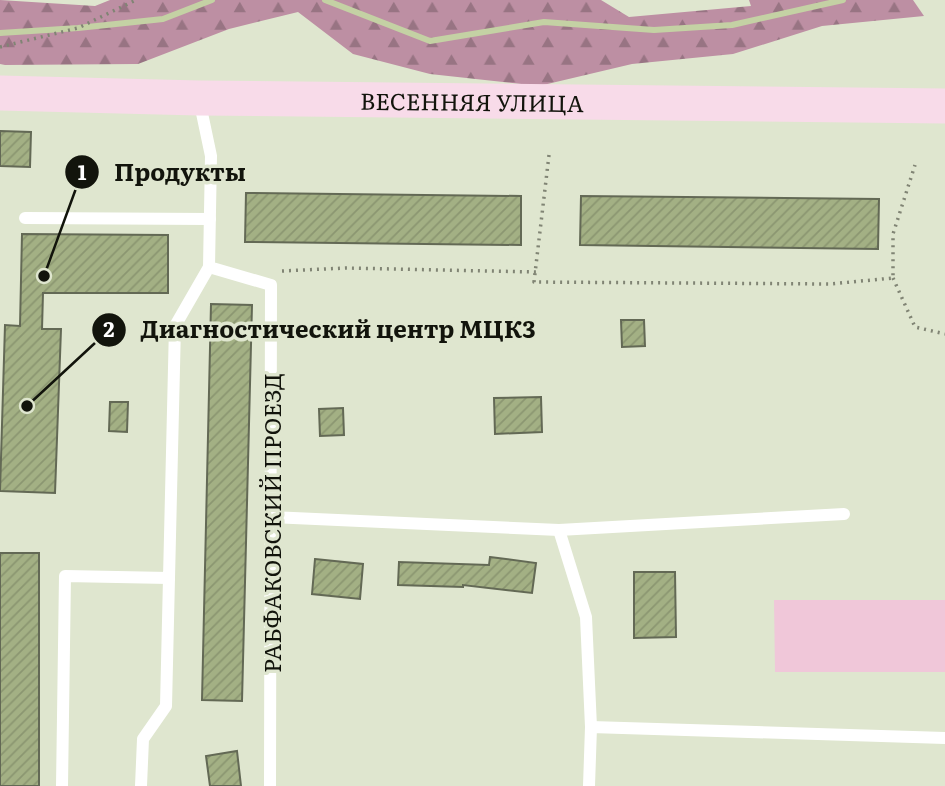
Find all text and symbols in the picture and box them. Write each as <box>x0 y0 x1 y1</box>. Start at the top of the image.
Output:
street label: ВЕСЕННЯЯ УЛИЦА <box>360 83 584 119</box>
callout: Продукты <box>65 150 259 195</box>
text: Продукты <box>114 153 246 188</box>
text: 1 <box>78 155 87 186</box>
callout: Диагностический центр МЦК3 <box>91 307 549 352</box>
text: Диагностический центр МЦК3 <box>140 310 536 345</box>
text: 2 <box>103 312 115 343</box>
street label: РАБФАКОВСКИЙ ПРОЕЗД <box>254 373 288 673</box>

